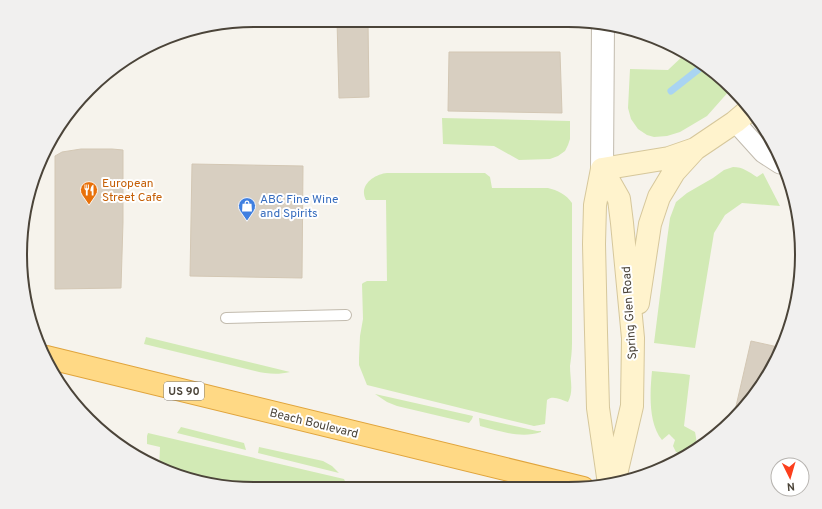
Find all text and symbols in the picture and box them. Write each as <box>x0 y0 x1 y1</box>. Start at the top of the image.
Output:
place label: European Street Cafe <box>102 176 162 206</box>
restaurant icon: European Street Cafe <box>79 180 99 205</box>
place label: ABC Fine Wine and Spirits <box>260 192 339 222</box>
shop icon: ABC Fine Wine and Spirits <box>237 196 257 221</box>
street label: Spring Glen Road <box>619 266 641 360</box>
road number: US 90 <box>164 382 204 400</box>
street label: Beach Boulevard <box>268 405 360 443</box>
north arrow <box>770 457 810 497</box>
text: N <box>786 479 795 493</box>

